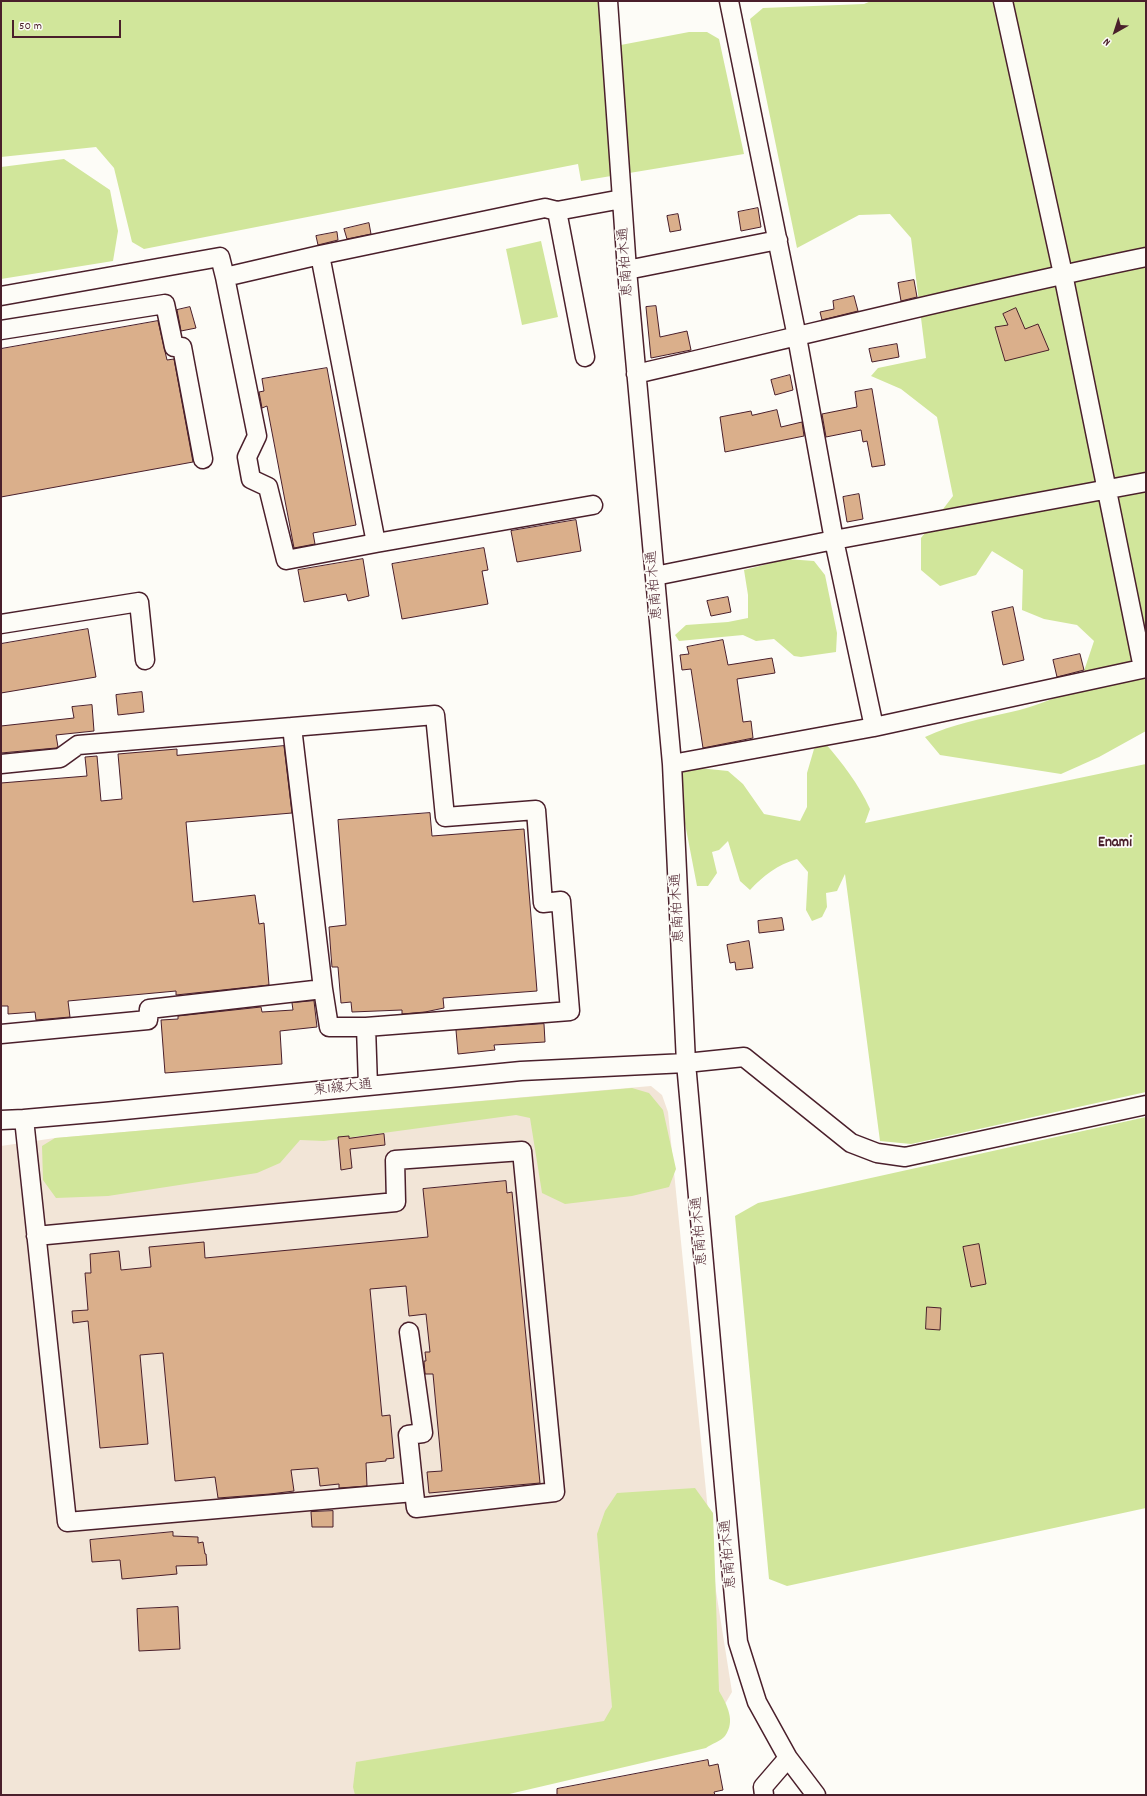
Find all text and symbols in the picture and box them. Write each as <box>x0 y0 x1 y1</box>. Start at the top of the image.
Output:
scale bar <box>14 12 123 38</box>
north arrow <box>1095 12 1135 52</box>
text: 50 m <box>19 18 42 35</box>
text: N <box>1100 33 1115 49</box>
street label: 恵南柏木通 <box>616 226 638 298</box>
street label: 恵南柏木通 <box>645 549 667 621</box>
district label: Enami <box>1098 835 1132 853</box>
street label: 恵南柏木通 <box>669 873 689 943</box>
street label: 東1線大通 <box>313 1078 373 1100</box>
street label: 恵南柏木通 <box>690 1195 712 1267</box>
street label: 恵南柏木通 <box>719 1518 741 1590</box>

